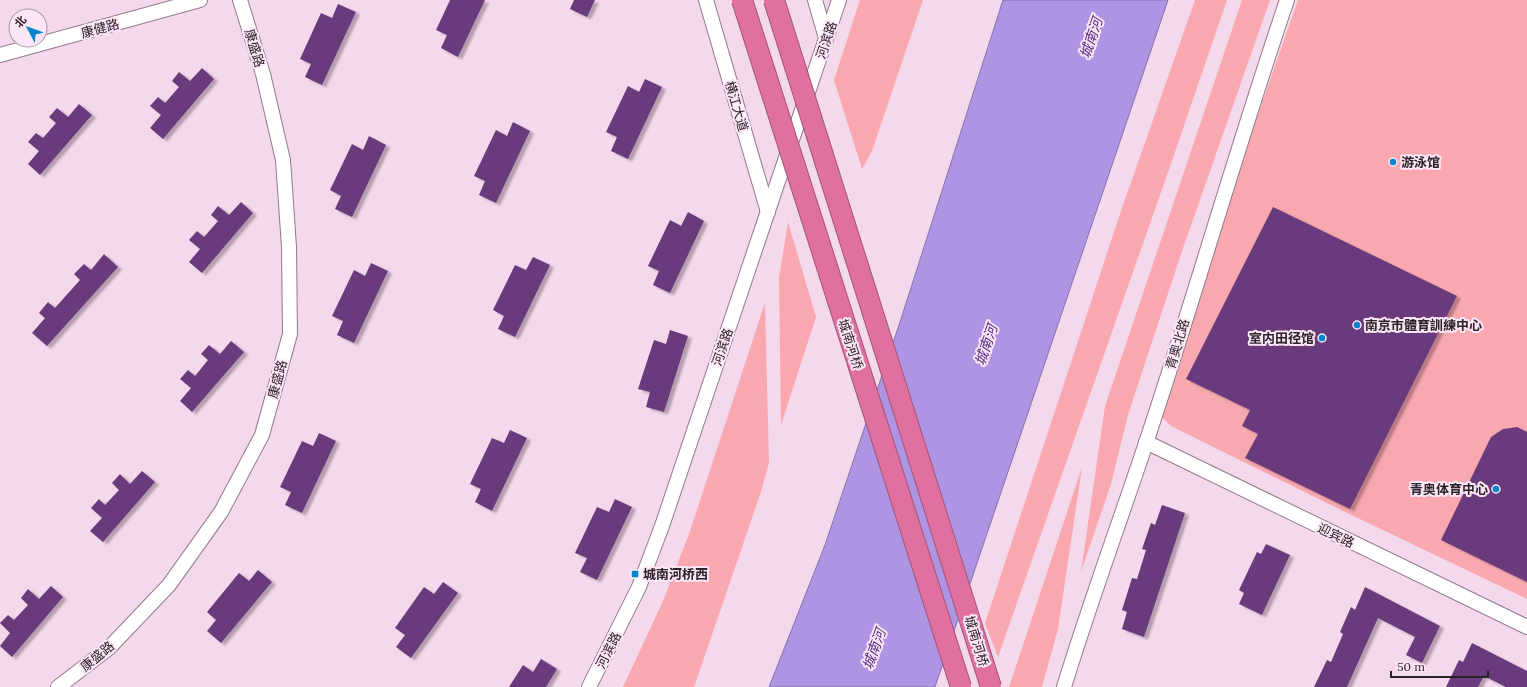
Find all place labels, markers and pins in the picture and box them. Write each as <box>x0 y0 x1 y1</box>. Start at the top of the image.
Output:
place label: 游泳馆 <box>1401 154 1440 171</box>
marker: 游泳馆 <box>1388 157 1398 167</box>
place label: 南京市體育訓練中心 <box>1365 317 1482 334</box>
marker: 南京市體育訓練中心 <box>1352 320 1362 330</box>
place label: 室内田径馆 <box>1249 330 1314 347</box>
marker: 室内田径馆 <box>1317 333 1327 343</box>
place label: 青奥体育中心 <box>1410 481 1488 498</box>
marker: 青奥体育中心 <box>1491 484 1501 494</box>
place label: 城南河桥西 <box>643 566 708 583</box>
marker: 城南河桥西 <box>630 569 640 579</box>

